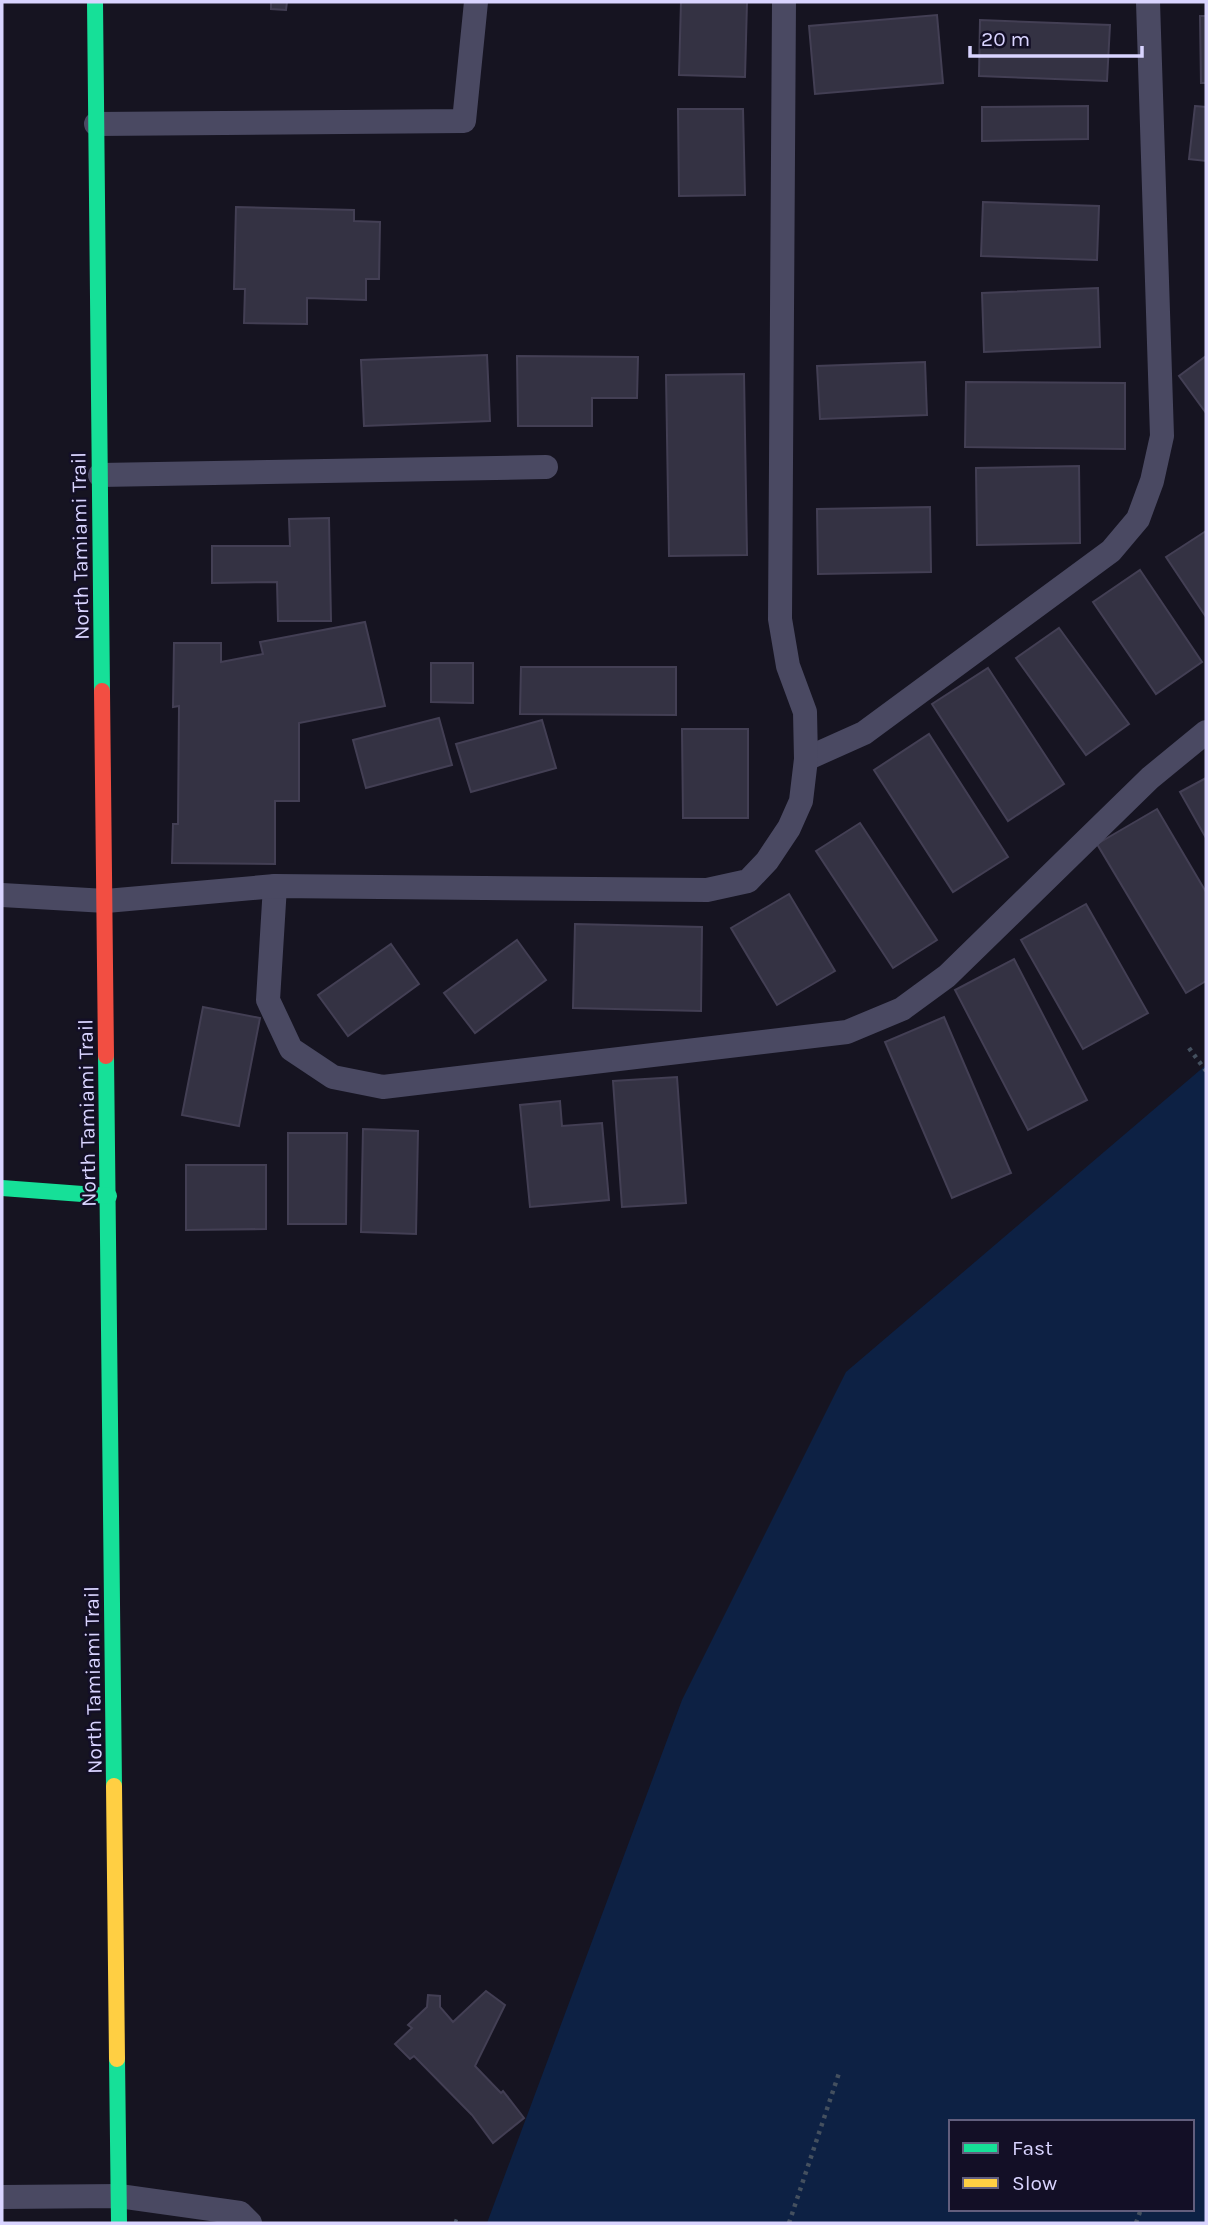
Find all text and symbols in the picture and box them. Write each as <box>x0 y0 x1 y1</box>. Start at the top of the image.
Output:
scale bar <box>970 14 1142 58</box>
text: 20 m <box>981 27 1030 51</box>
street label: North Tamiami Trail <box>66 452 94 640</box>
street label: North Tamiami Trail <box>73 1019 101 1207</box>
street label: North Tamiami Trail <box>79 1586 107 1774</box>
legend <box>949 2120 1194 2211</box>
text: Fast <box>1012 2136 1053 2160</box>
text: Slow <box>1012 2171 1057 2195</box>

